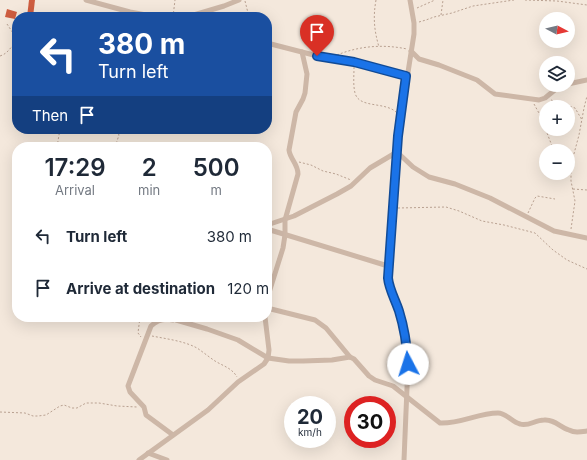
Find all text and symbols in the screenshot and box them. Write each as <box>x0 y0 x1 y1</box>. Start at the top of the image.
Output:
north arrow <box>539 12 575 48</box>
map controls <box>539 12 575 180</box>
pin <box>300 15 334 56</box>
icon: arrive <box>306 21 328 43</box>
text: 380 m <box>98 27 185 61</box>
icon: left <box>32 28 84 80</box>
button: layers <box>539 56 575 92</box>
text: Turn left <box>98 61 168 82</box>
button: + <box>539 100 575 136</box>
icon: arrive <box>76 104 98 126</box>
text: Then <box>32 106 68 125</box>
button: − <box>539 144 575 180</box>
text: 17:29 <box>44 153 106 182</box>
text: 2 <box>142 153 157 182</box>
text: 500 <box>193 153 240 182</box>
text: Arrival <box>55 182 95 198</box>
text: min <box>138 182 160 198</box>
text: m <box>210 182 222 198</box>
icon: left <box>32 225 54 247</box>
text: Turn left <box>66 227 127 246</box>
text: 380 m <box>207 227 252 246</box>
icon: arrive <box>32 277 54 299</box>
text: Arrive at destination <box>66 279 215 298</box>
text: 120 m <box>227 279 269 298</box>
position arrow <box>387 343 429 385</box>
speed limit sign: 30 <box>344 396 396 448</box>
text: 20 <box>297 405 323 429</box>
text: km/h <box>298 426 322 438</box>

